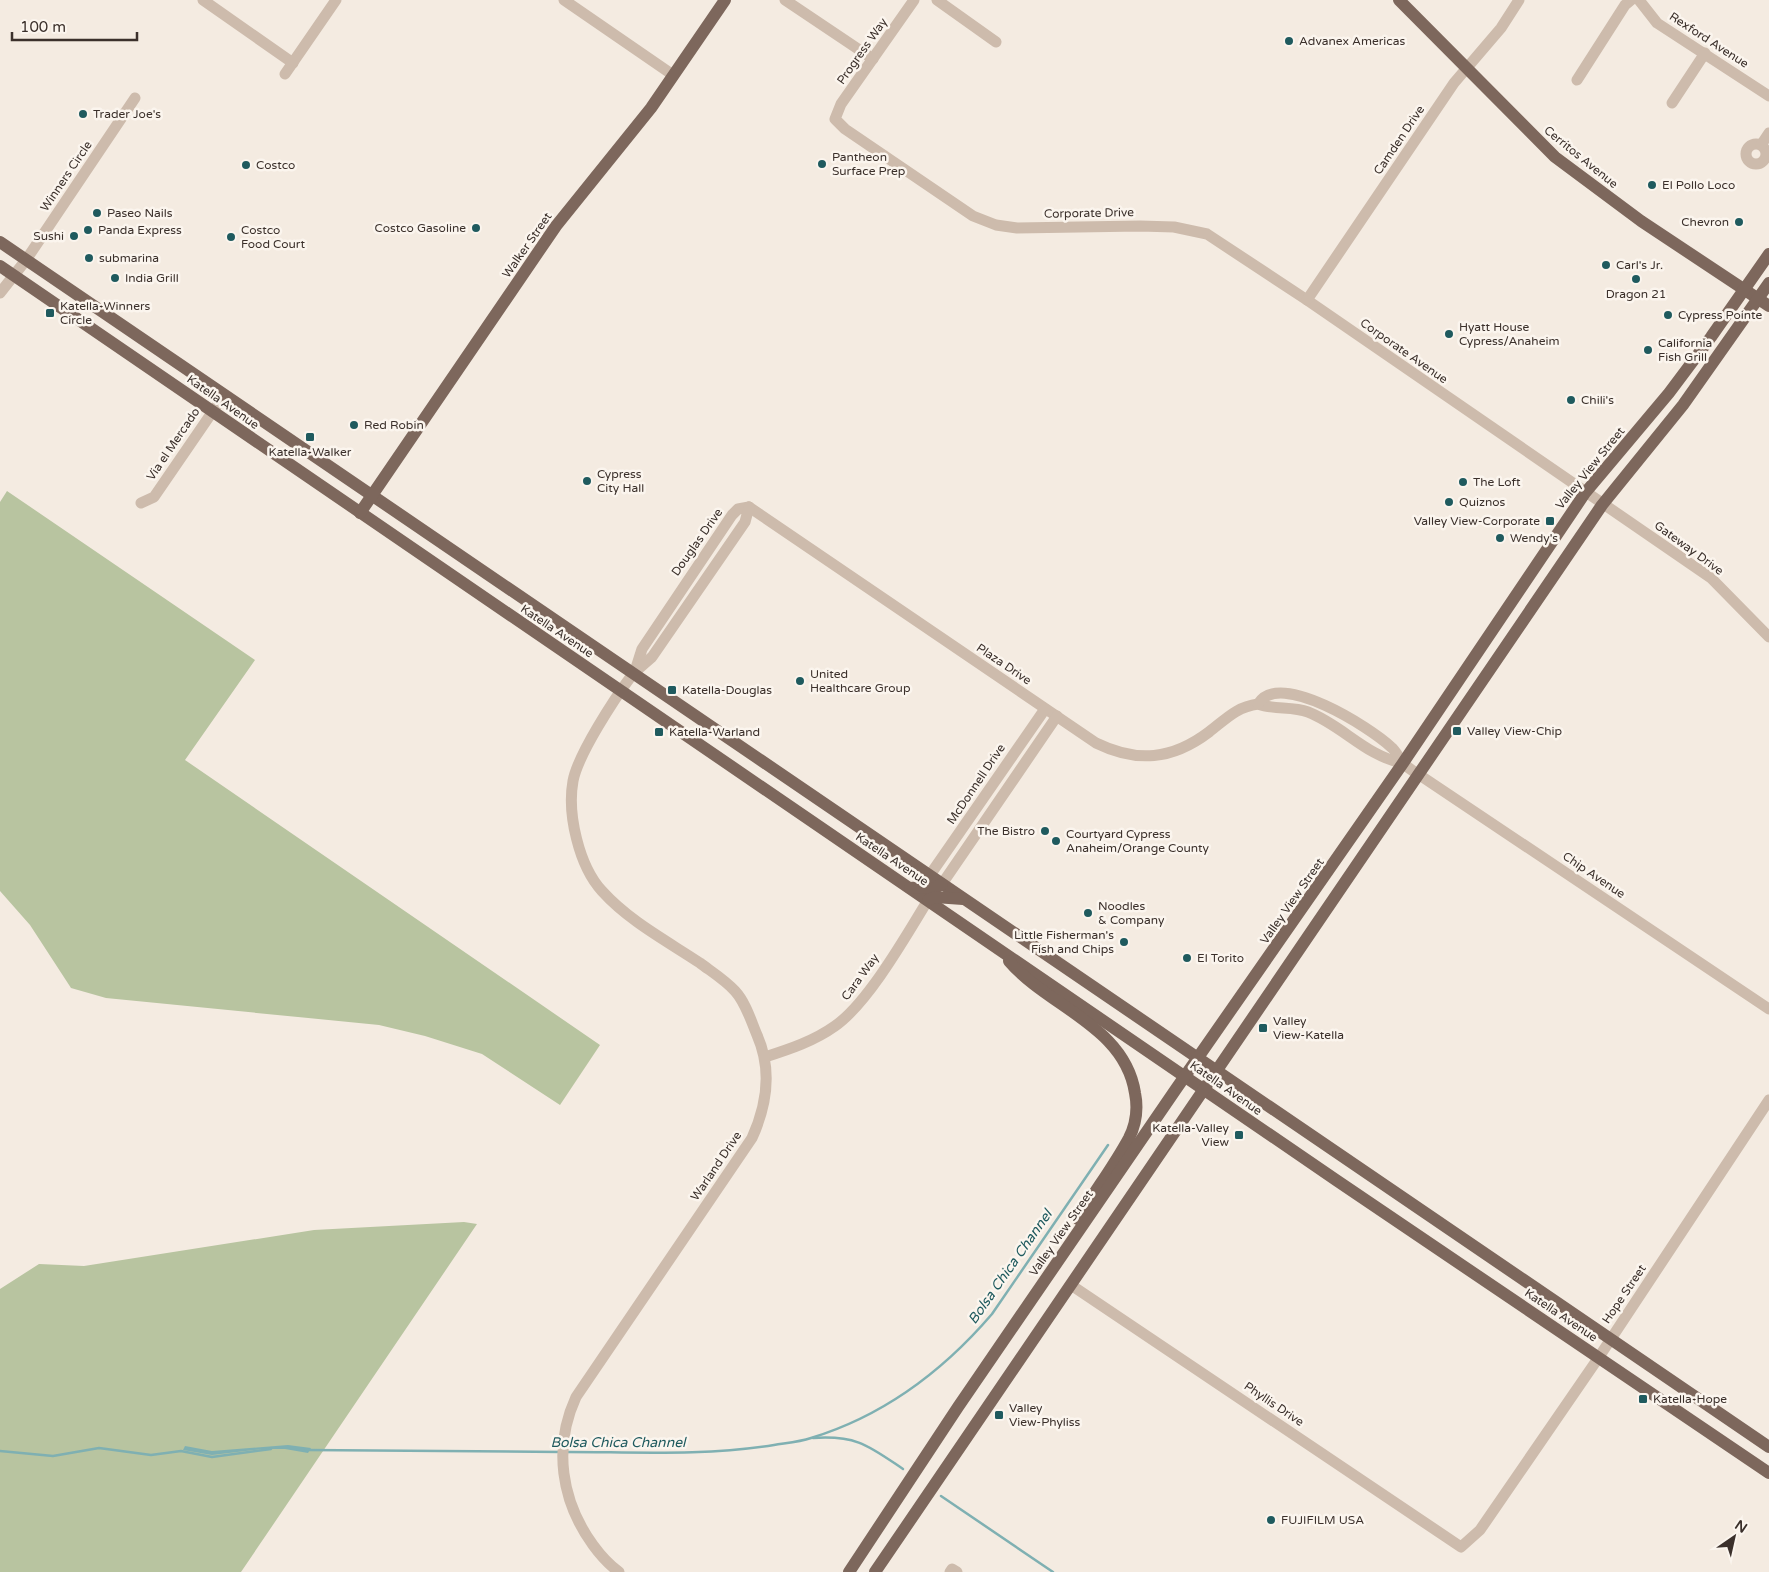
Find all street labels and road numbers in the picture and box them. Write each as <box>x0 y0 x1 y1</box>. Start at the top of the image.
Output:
street label: Rexford Avenue <box>1667 9 1751 71</box>
street label: Progress Way <box>834 15 890 87</box>
street label: Camden Drive <box>1371 103 1427 177</box>
street label: Cerritos Avenue <box>1541 123 1621 191</box>
street label: Winners Circle <box>37 138 95 214</box>
street label: Corporate Drive <box>1044 205 1134 221</box>
street label: Walker Street <box>499 209 555 280</box>
street label: Corporate Avenue <box>1358 316 1451 387</box>
street label: Katella Avenue <box>184 372 262 432</box>
street label: Via el Mercado <box>144 405 202 483</box>
street label: Valley View Street <box>1553 424 1628 512</box>
street label: Douglas Drive <box>669 505 726 578</box>
street label: Gateway Drive <box>1652 518 1726 578</box>
street label: Katella Avenue <box>518 602 596 661</box>
street label: Plaza Drive <box>974 641 1034 688</box>
street label: McDonnell Drive <box>944 741 1008 827</box>
street label: Katella Avenue <box>853 830 931 889</box>
street label: Chip Avenue <box>1560 849 1628 901</box>
street label: Valley View Street <box>1257 855 1327 947</box>
street label: Cara Way <box>838 950 882 1003</box>
street label: Katella Avenue <box>1187 1058 1265 1118</box>
street label: Warland Drive <box>688 1129 744 1203</box>
street label: Valley View Street <box>1026 1187 1096 1279</box>
street label: Hope Street <box>1599 1262 1649 1326</box>
street label: Katella Avenue <box>1522 1286 1600 1345</box>
street label: Phyllis Drive <box>1241 1379 1307 1429</box>

